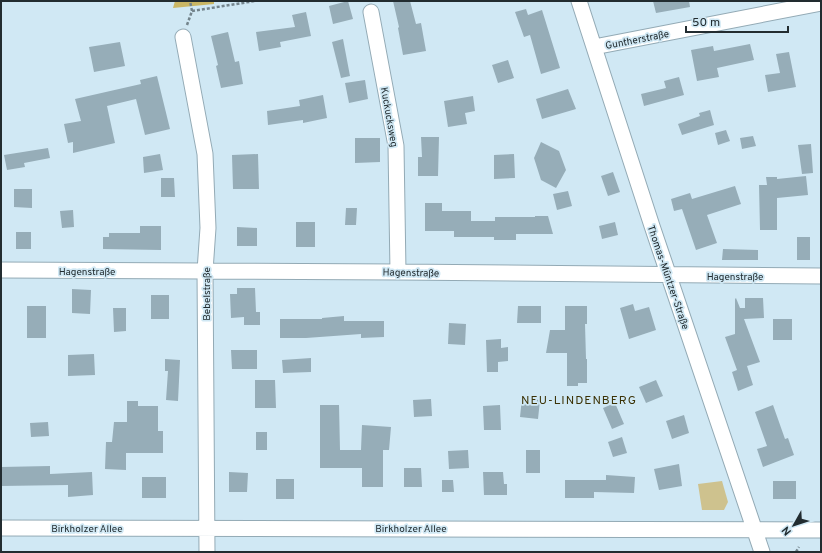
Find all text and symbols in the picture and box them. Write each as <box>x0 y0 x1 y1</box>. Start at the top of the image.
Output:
scale bar <box>686 8 788 34</box>
text: 50 m <box>692 15 720 31</box>
street label: Guntherstraße <box>604 28 670 53</box>
street label: Kuckucksweg <box>377 86 400 148</box>
street label: Thomas-Müntzer-Straße <box>644 224 692 331</box>
street label: Hagenstraße <box>59 266 115 279</box>
street label: Bebelstraße <box>201 267 214 321</box>
street label: Hagenstraße <box>383 267 439 280</box>
street label: Hagenstraße <box>707 271 763 284</box>
district label: NEU-LINDENBERG <box>521 393 637 409</box>
north arrow <box>774 505 814 545</box>
street label: Birkholzer Allee <box>51 523 123 536</box>
street label: Birkholzer Allee <box>375 523 447 536</box>
text: N <box>779 523 795 538</box>

